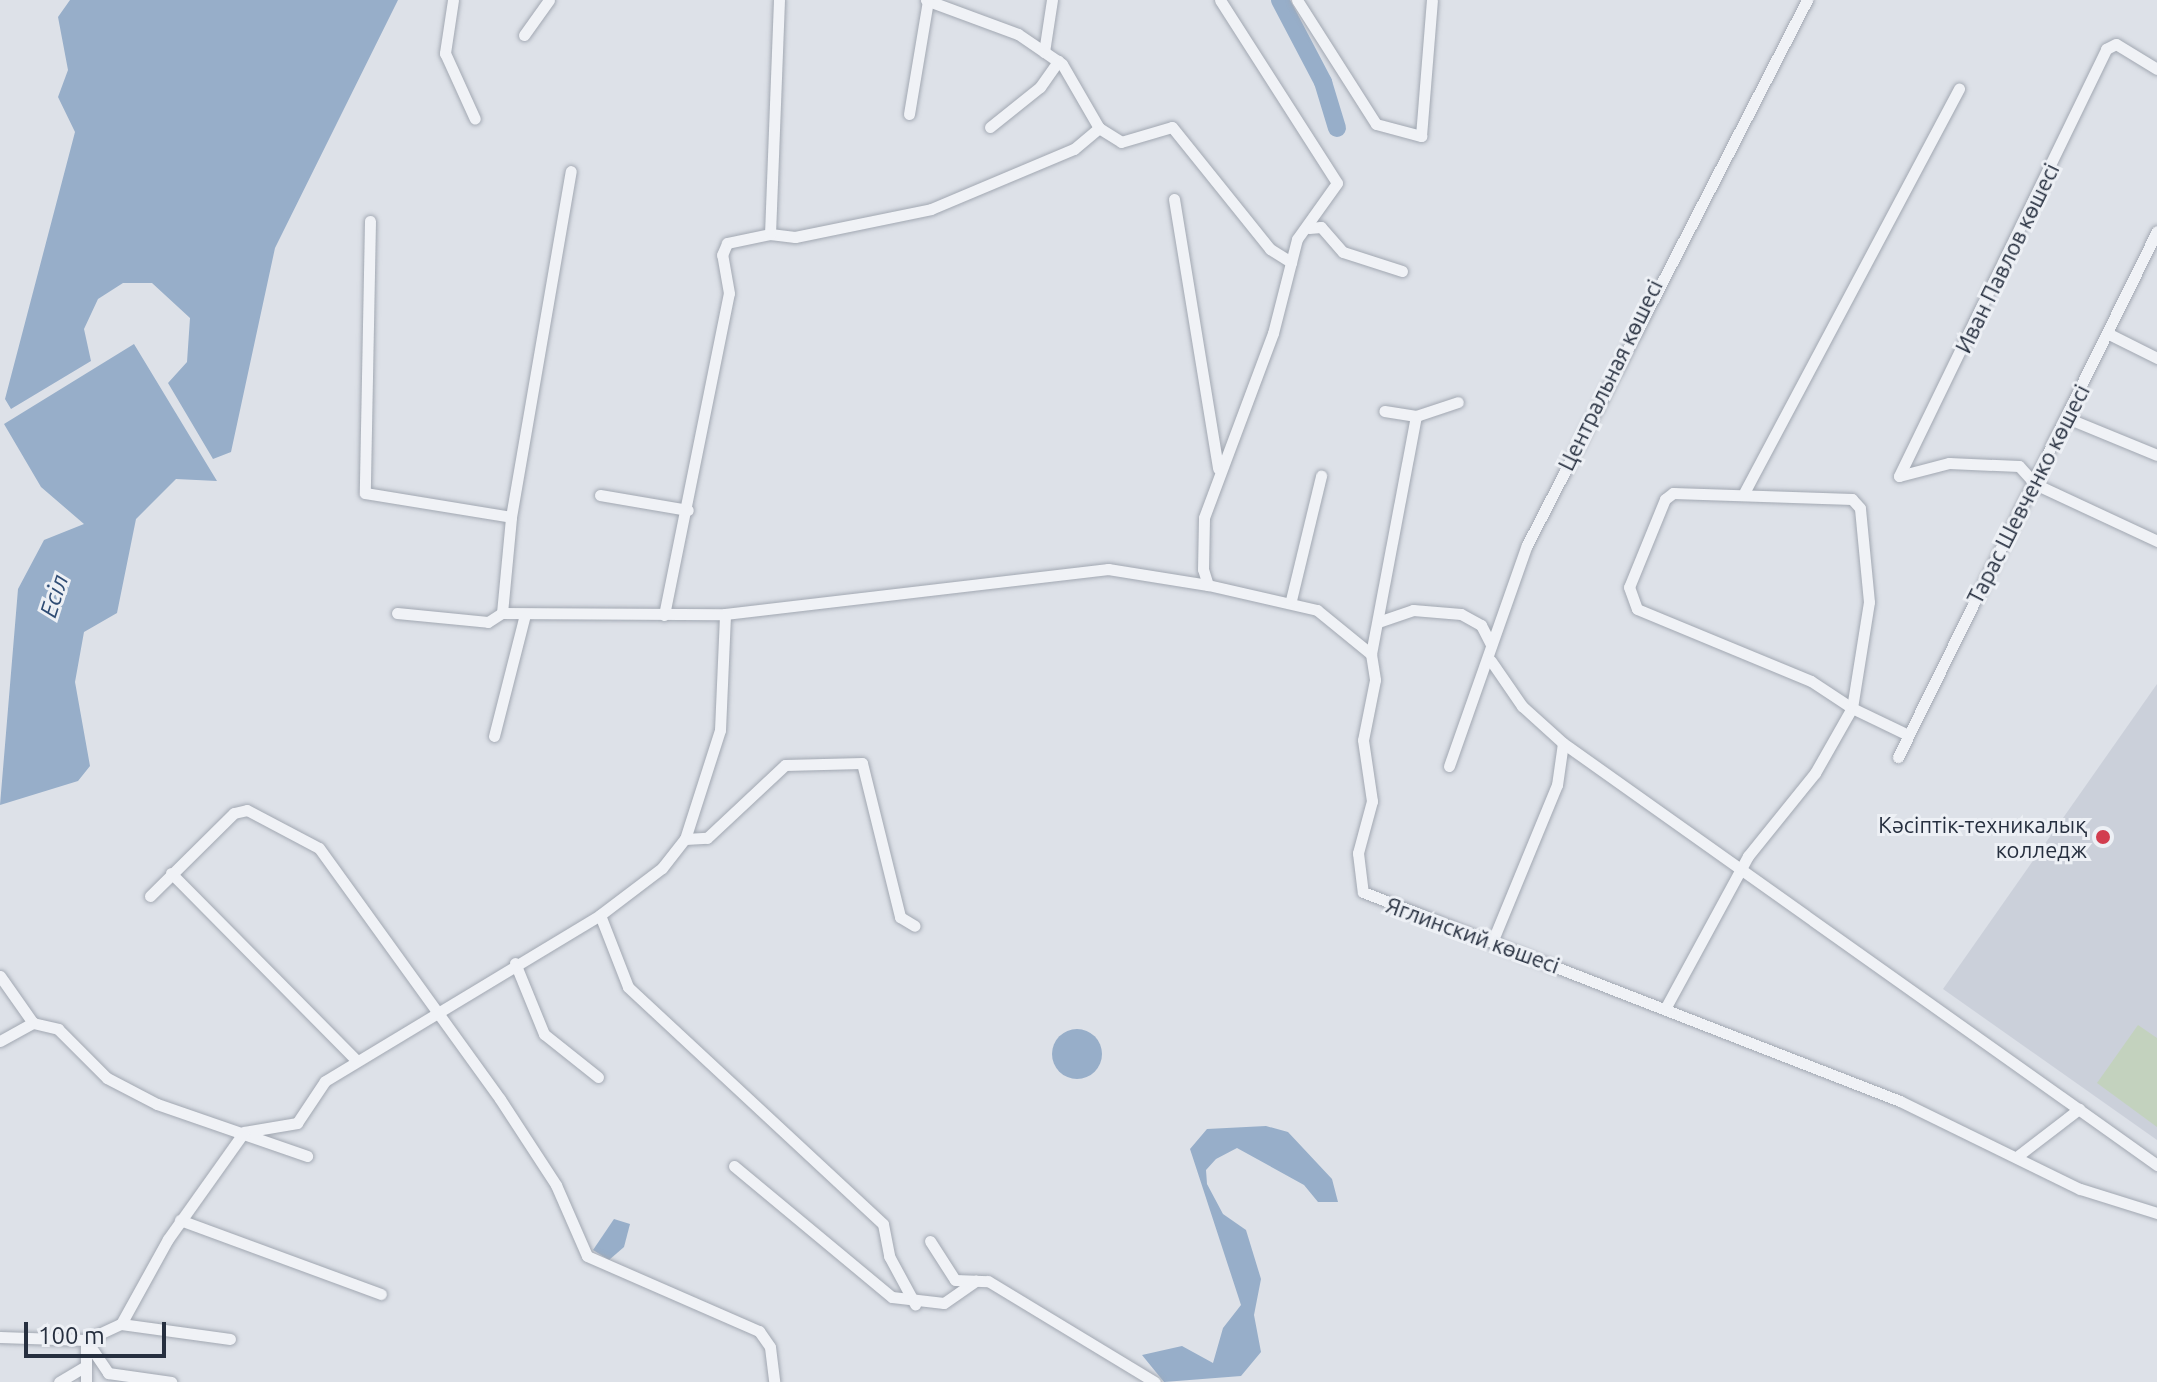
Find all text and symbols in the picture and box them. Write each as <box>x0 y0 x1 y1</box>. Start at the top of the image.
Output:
street label: Иван Павлов көшесі <box>1950 159 2064 357</box>
street label: Центральная көшесі <box>1552 275 1668 475</box>
street label: Тарас Шевченко көшесі <box>1961 380 2095 608</box>
water label: Есіл <box>34 571 74 621</box>
place label: Кәсіптік-техникалық колледж <box>1878 811 2087 862</box>
marker: Кәсіптік-техникалық колледж <box>2094 828 2112 846</box>
street label: Яглинский көшесі <box>1383 891 1563 979</box>
scale bar <box>28 1306 170 1356</box>
text: 100 m <box>38 1322 105 1349</box>

